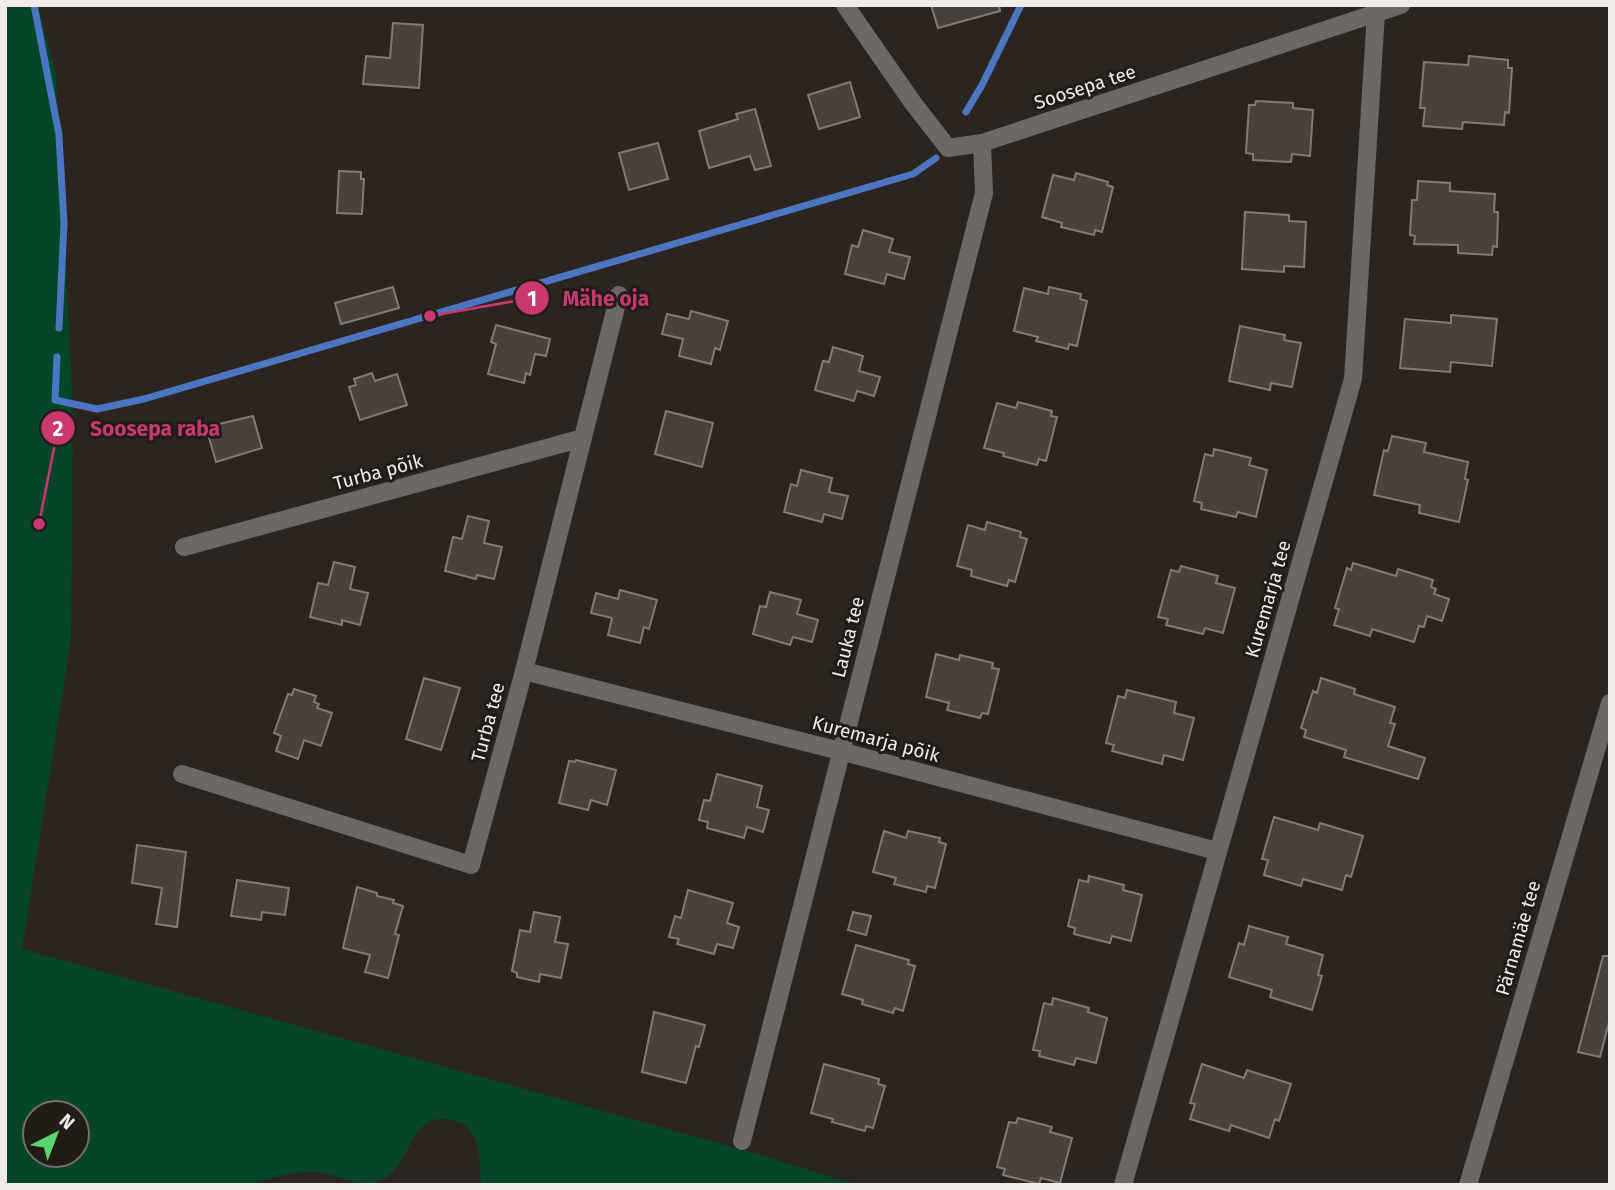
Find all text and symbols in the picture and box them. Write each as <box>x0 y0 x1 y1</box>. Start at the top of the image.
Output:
street label: Soosepa tee <box>1031 60 1139 114</box>
callout: Mähe oja <box>514 277 663 319</box>
text: 1 <box>527 286 537 312</box>
text: Mähe oja <box>563 286 649 312</box>
callout: Soosepa raba <box>41 407 234 449</box>
text: 2 <box>53 416 64 442</box>
text: Soosepa raba <box>90 416 220 442</box>
street label: Turba põik <box>331 449 425 495</box>
street label: Kuremarja tee <box>1240 538 1296 660</box>
street label: Lauka tee <box>827 594 869 680</box>
street label: Turba tee <box>466 680 510 764</box>
street label: Kuremarja põik <box>810 711 943 767</box>
street label: Pärnamäe tee <box>1491 878 1545 998</box>
north arrow <box>21 1099 91 1169</box>
text: N <box>55 1109 79 1135</box>

